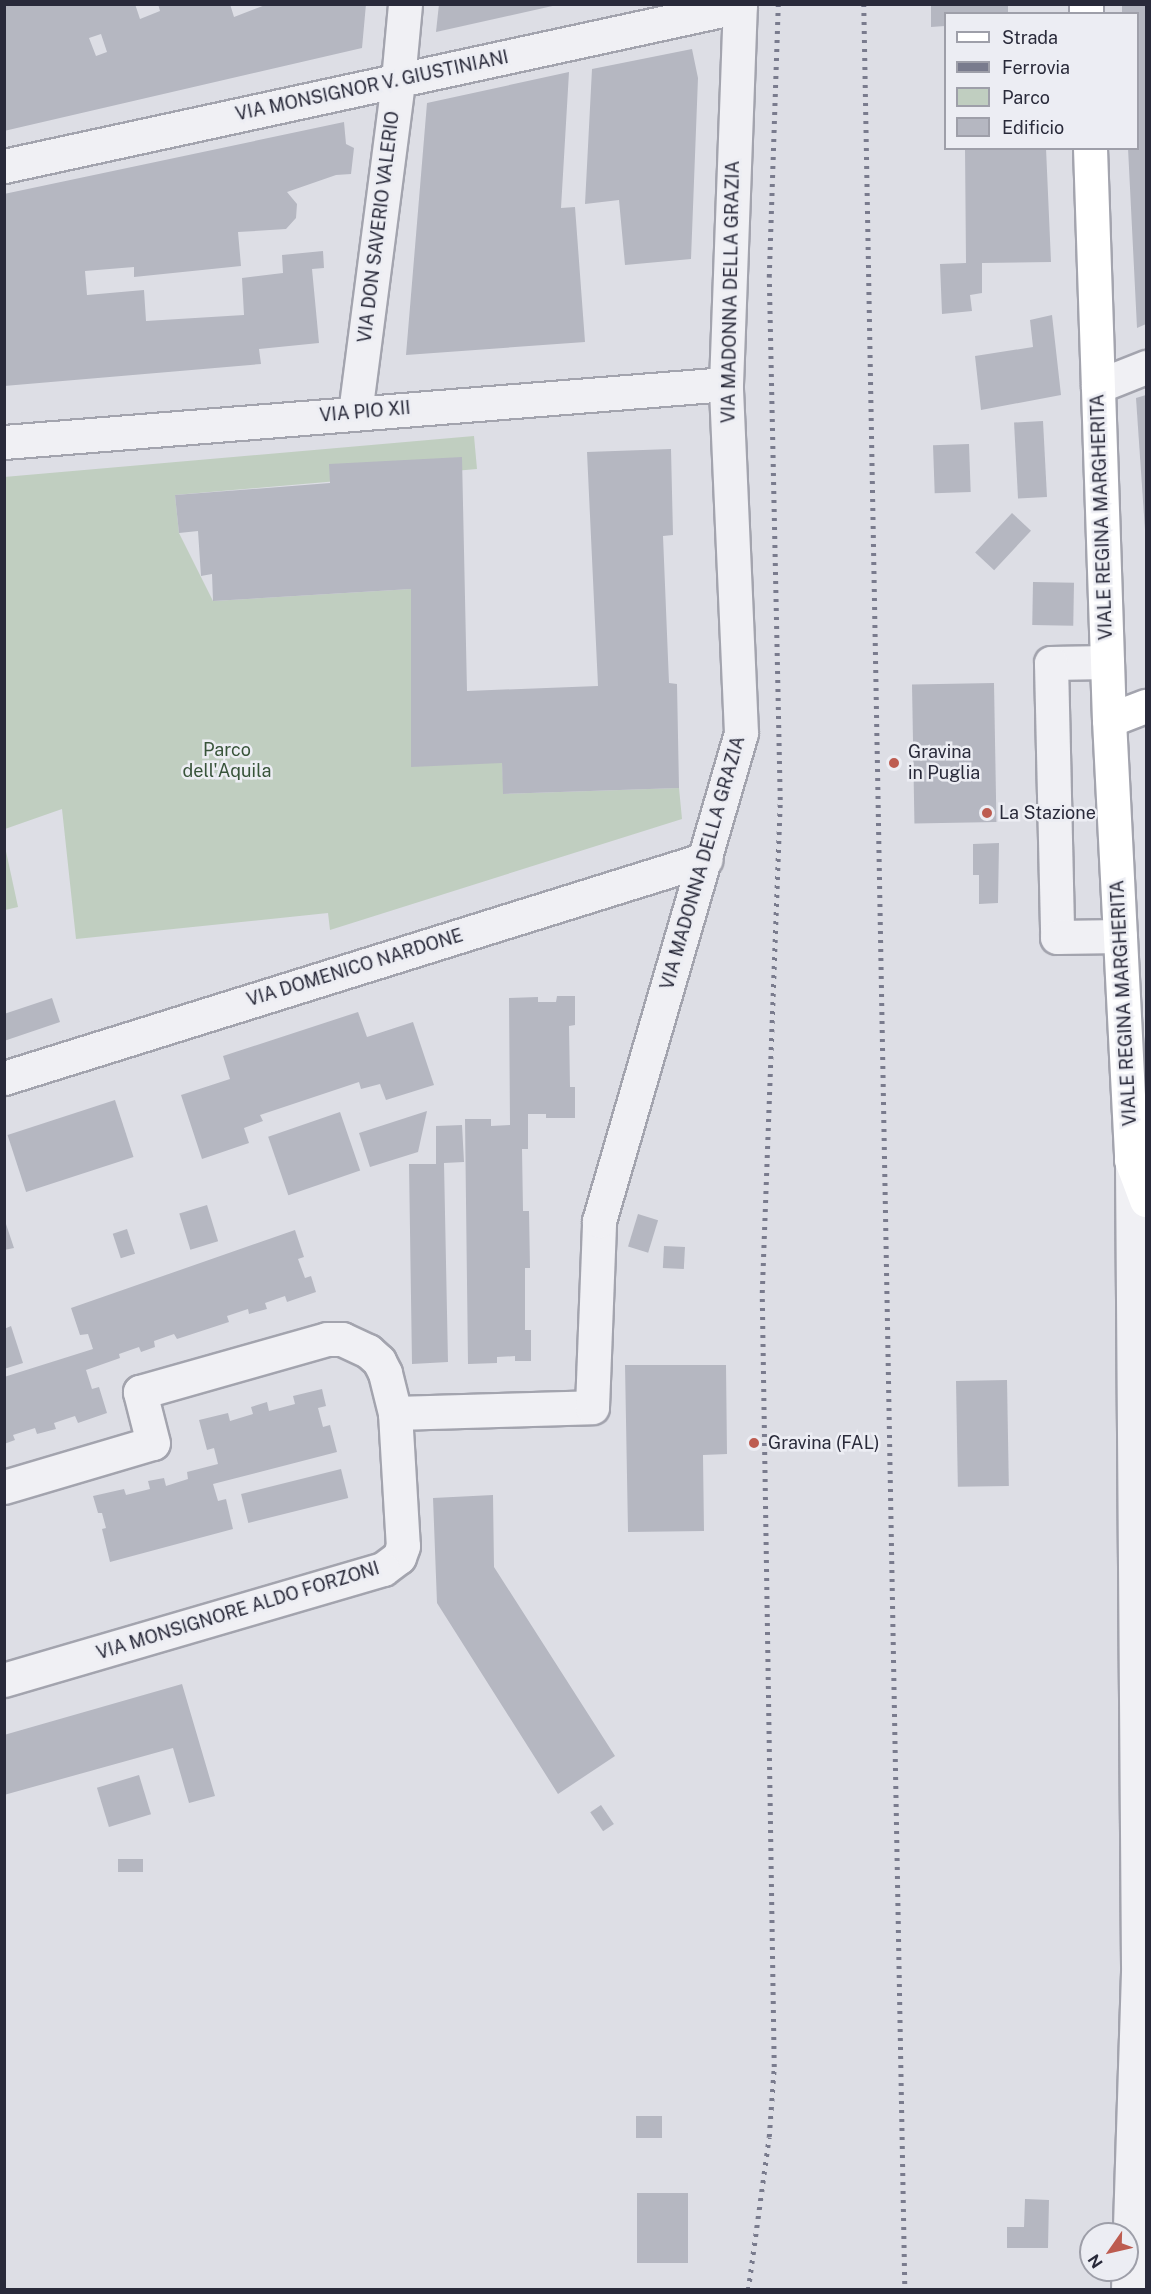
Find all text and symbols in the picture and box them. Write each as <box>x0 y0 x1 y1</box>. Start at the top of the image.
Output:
legend <box>944 12 1139 150</box>
text: Strada <box>1002 27 1058 48</box>
street label: VIA MONSIGNOR V. GIUSTINIANI <box>233 46 511 126</box>
text: Ferrovia <box>1002 57 1070 78</box>
text: Parco <box>1002 87 1050 108</box>
street label: VIA DON SAVERIO VALERIO <box>354 110 404 344</box>
text: Edificio <box>1002 117 1064 138</box>
street label: VIA MADONNA DELLA GRAZIA <box>718 160 744 424</box>
street label: VIALE REGINA MARGHERITA <box>1087 394 1117 640</box>
street label: VIA PIO XII <box>319 397 411 427</box>
street label: VIA MADONNA DELLA GRAZIA <box>656 734 750 992</box>
park label: Parco dell'Aquila <box>183 740 271 783</box>
place label: Gravina in Puglia <box>908 742 980 784</box>
marker: Gravina in Puglia <box>885 754 903 772</box>
place label: La Stazione <box>999 802 1096 824</box>
marker: La Stazione <box>980 806 994 820</box>
street label: VIALE REGINA MARGHERITA <box>1107 879 1141 1127</box>
street label: VIA DOMENICO NARDONE <box>244 925 466 1011</box>
place label: Gravina (FAL) <box>768 1432 879 1454</box>
marker: Gravina (FAL) <box>745 1434 763 1452</box>
street label: VIA MONSIGNORE ALDO FORZONI <box>94 1558 382 1664</box>
north arrow <box>1079 2222 1139 2282</box>
text: N <box>1084 2251 1107 2272</box>

